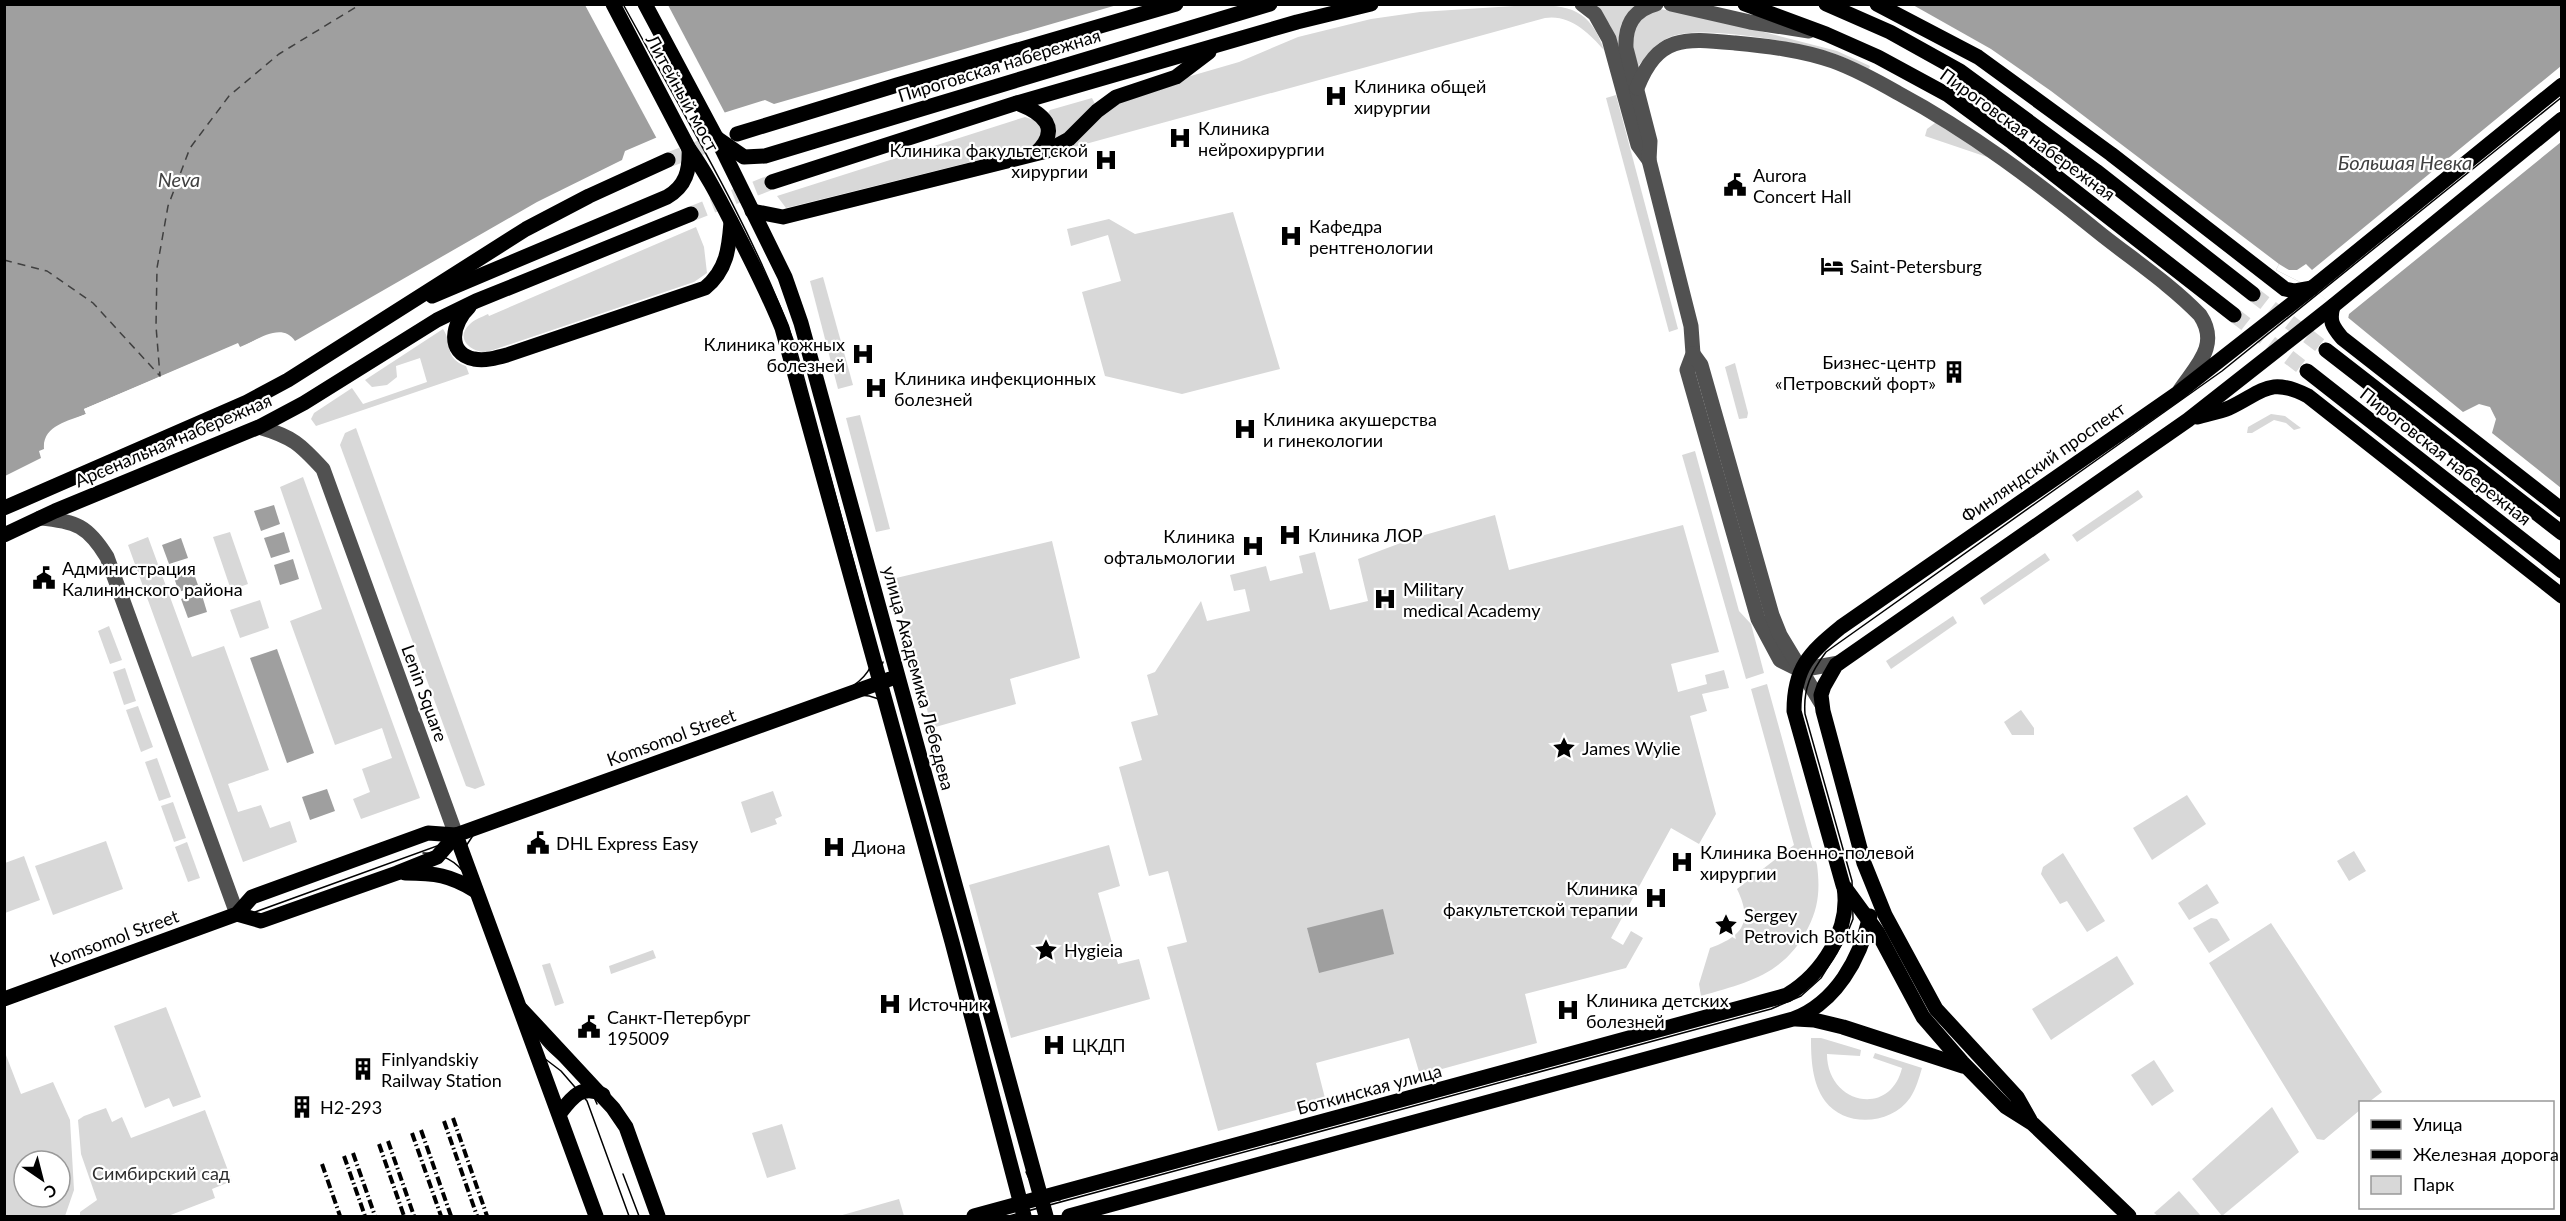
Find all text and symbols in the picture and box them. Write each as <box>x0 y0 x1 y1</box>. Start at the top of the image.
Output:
street label: Пироговская набережная <box>895 24 1103 106</box>
street label: Литейный мост <box>641 30 724 155</box>
street label: Пироговская набережная <box>1936 63 2120 205</box>
place label: Клиника общей хирургии <box>1354 75 1486 118</box>
hospital icon: Клиника общей хирургии <box>1323 83 1349 109</box>
place label: Клиника нейрохирургии <box>1198 117 1325 160</box>
hospital icon: Клиника нейрохирургии <box>1167 125 1193 151</box>
place label: Клиника факультетской хирургии <box>889 139 1088 182</box>
hospital icon: Клиника факультетской хирургии <box>1093 147 1119 173</box>
water label: Большая Невка <box>2338 150 2472 174</box>
place label: Aurora Concert Hall <box>1753 164 1852 207</box>
water label: Neva <box>158 167 200 191</box>
public building icon: Aurora Concert Hall <box>1722 172 1748 198</box>
place label: Кафедра рентгенологии <box>1309 215 1433 258</box>
hospital icon: Кафедра рентгенологии <box>1278 223 1304 249</box>
hotel icon: Saint-Petersburg <box>1819 253 1845 279</box>
place label: Saint-Petersburg <box>1850 255 1982 277</box>
place label: Клиника кожных болезней <box>704 333 845 376</box>
hospital icon: Клиника кожных болезней <box>850 341 876 367</box>
place label: Бизнес-центр «Петровский форт» <box>1775 351 1936 394</box>
building icon: Бизнес-центр «Петровский форт» <box>1941 359 1967 385</box>
place label: Клиника инфекционных болезней <box>894 367 1096 410</box>
hospital icon: Клиника инфекционных болезней <box>863 375 889 401</box>
street label: Пироговская набережная <box>2356 382 2536 530</box>
street label: Арсенальная набережная <box>71 389 275 491</box>
street label: Финляндский проспект <box>1957 397 2129 527</box>
place label: Клиника акушерства и гинекологии <box>1263 408 1437 451</box>
hospital icon: Клиника акушерства и гинекологии <box>1232 416 1258 442</box>
hospital icon: Клиника ЛОР <box>1277 522 1303 548</box>
place label: Клиника ЛОР <box>1308 524 1423 546</box>
place label: Клиника офтальмологии <box>1104 525 1235 568</box>
hospital icon: Клиника офтальмологии <box>1240 533 1266 559</box>
place label: Администрация Калининского района <box>62 557 243 600</box>
street label: улица Академика Лебедева <box>878 564 960 792</box>
public building icon: Администрация Калининского района <box>31 565 57 591</box>
place label: Military medical Academy <box>1403 578 1541 621</box>
hospital icon: Military medical Academy <box>1372 586 1398 612</box>
street label: Lenin Square <box>397 642 453 744</box>
street label: Komsomol Street <box>604 703 739 771</box>
place icon: James Wylie <box>1551 735 1577 761</box>
place label: James Wylie <box>1582 737 1680 759</box>
public building icon: DHL Express Easy <box>525 830 551 856</box>
place label: DHL Express Easy <box>556 832 699 854</box>
hospital icon: Диона <box>821 834 847 860</box>
place label: Диона <box>852 836 906 858</box>
place label: Клиника Военно-полевой хирургии <box>1700 841 1914 884</box>
hospital icon: Клиника Военно-полевой хирургии <box>1669 849 1695 875</box>
place label: Клиника факультетской терапии <box>1443 877 1638 920</box>
hospital icon: Клиника факультетской терапии <box>1643 885 1669 911</box>
street label: Komsomol Street <box>47 904 182 972</box>
place label: Sergey Petrovich Botkin <box>1744 904 1875 947</box>
place icon: Sergey Petrovich Botkin <box>1713 912 1739 938</box>
place icon: Hygieia <box>1033 937 1059 963</box>
place label: Hygieia <box>1064 939 1123 961</box>
place label: Клиника детских болезней <box>1586 989 1729 1032</box>
hospital icon: Источник <box>877 991 903 1017</box>
place label: Источник <box>908 993 989 1015</box>
hospital icon: Клиника детских болезней <box>1555 997 1581 1023</box>
place label: Санкт-Петербург 195009 <box>607 1006 751 1049</box>
public building icon: Санкт-Петербург 195009 <box>576 1014 602 1040</box>
hospital icon: ЦКДП <box>1041 1032 1067 1058</box>
place label: ЦКДП <box>1072 1034 1126 1056</box>
place label: Finlyandskiy Railway Station <box>381 1048 502 1091</box>
building icon: Finlyandskiy Railway Station <box>350 1056 376 1082</box>
street label: Боткинская улица <box>1294 1059 1444 1119</box>
building icon: H2-293 <box>289 1094 315 1120</box>
place label: H2-293 <box>320 1096 382 1118</box>
legend <box>2359 1101 2554 1209</box>
text: Улица <box>2413 1113 2463 1135</box>
text: Железная дорога <box>2413 1143 2559 1165</box>
north arrow <box>12 1149 72 1209</box>
park label: Симбирский сад <box>92 1162 230 1184</box>
text: Парк <box>2413 1173 2455 1195</box>
text: С <box>41 1181 61 1203</box>

